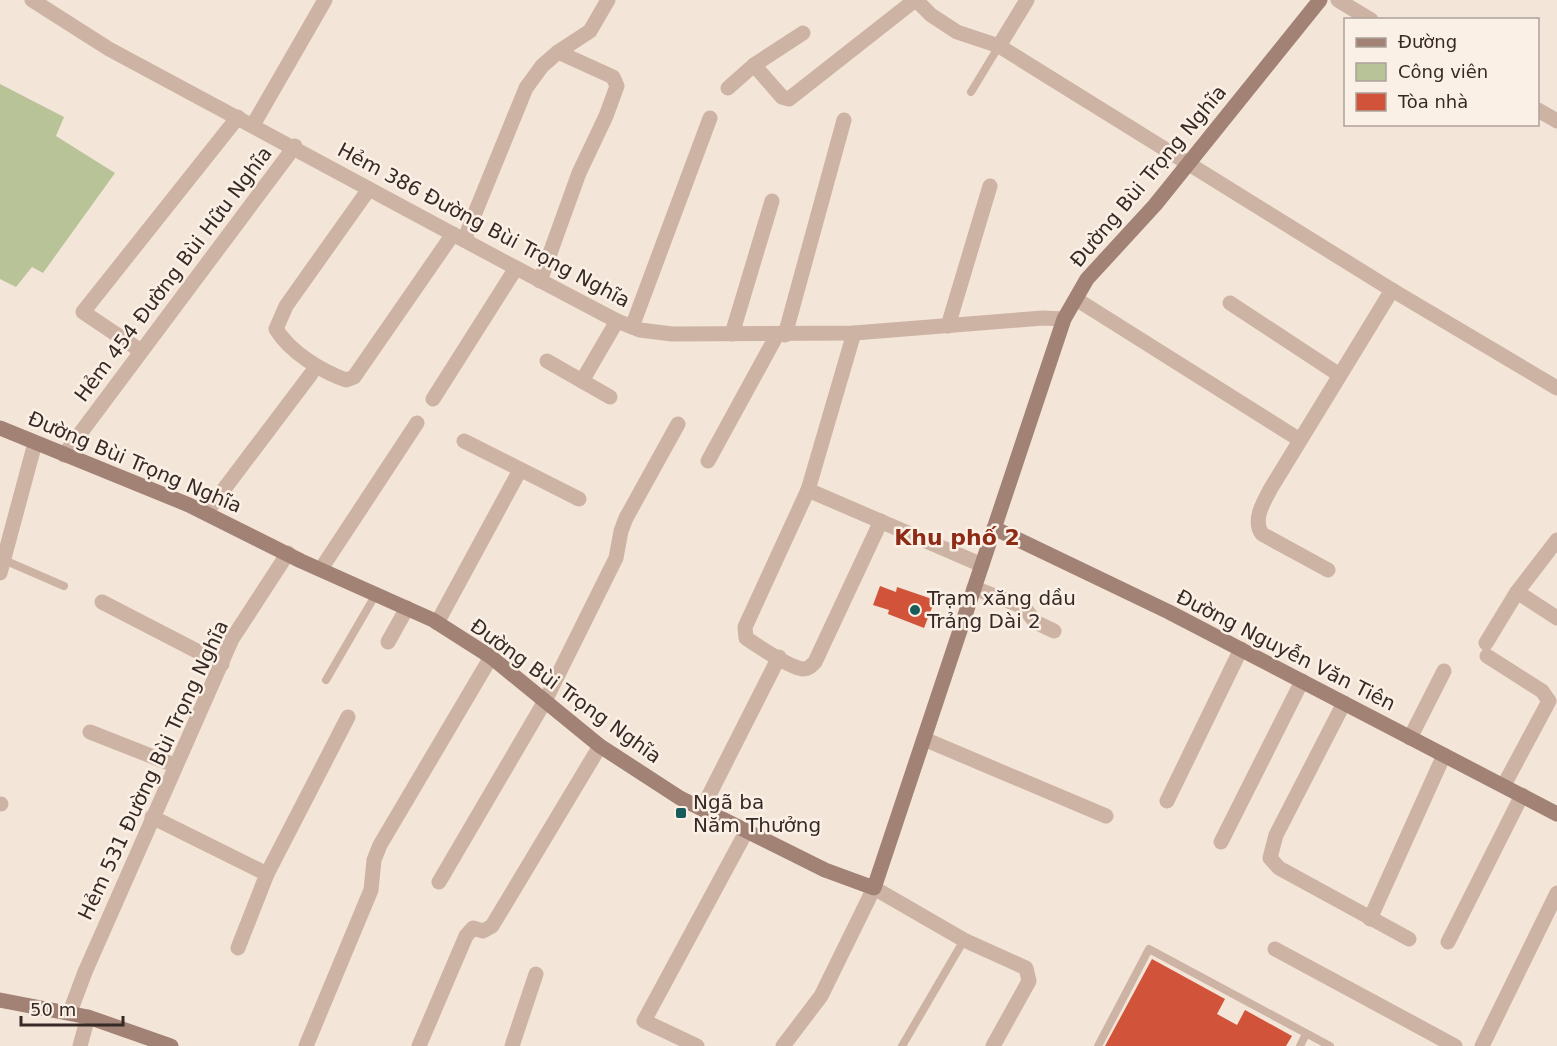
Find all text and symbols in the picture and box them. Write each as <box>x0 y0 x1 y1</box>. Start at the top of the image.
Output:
legend <box>1344 18 1539 126</box>
text: Đường <box>1398 31 1457 52</box>
text: Công viên <box>1398 61 1488 82</box>
street label: Đường Bùi Trọng Nghĩa <box>1065 80 1231 272</box>
text: Tòa nhà <box>1397 91 1468 112</box>
street label: Hẻm 386 Đường Bùi Trọng Nghĩa <box>334 137 634 313</box>
street label: Hẻm 454 Đường Bùi Hữu Nghĩa <box>69 142 277 406</box>
street label: Đường Bùi Trọng Nghĩa <box>24 406 246 518</box>
district label: Khu phố 2 <box>894 525 1020 550</box>
street label: Đường Nguyễn Văn Tiên <box>1172 584 1400 716</box>
place label: Trạm xăng dầu Trảng Dài 2 <box>926 586 1076 633</box>
marker: Trạm xăng dầu Trảng Dài 2 <box>908 603 922 617</box>
street label: Đường Bùi Trọng Nghĩa <box>466 614 666 768</box>
street label: Hẻm 531 Đường Bùi Trọng Nghĩa <box>73 616 233 924</box>
place label: Ngã ba Năm Thưởng <box>693 790 821 837</box>
marker: Ngã ba Năm Thưởng <box>674 806 688 820</box>
scale bar <box>21 989 123 1027</box>
text: 50 m <box>30 999 76 1020</box>

